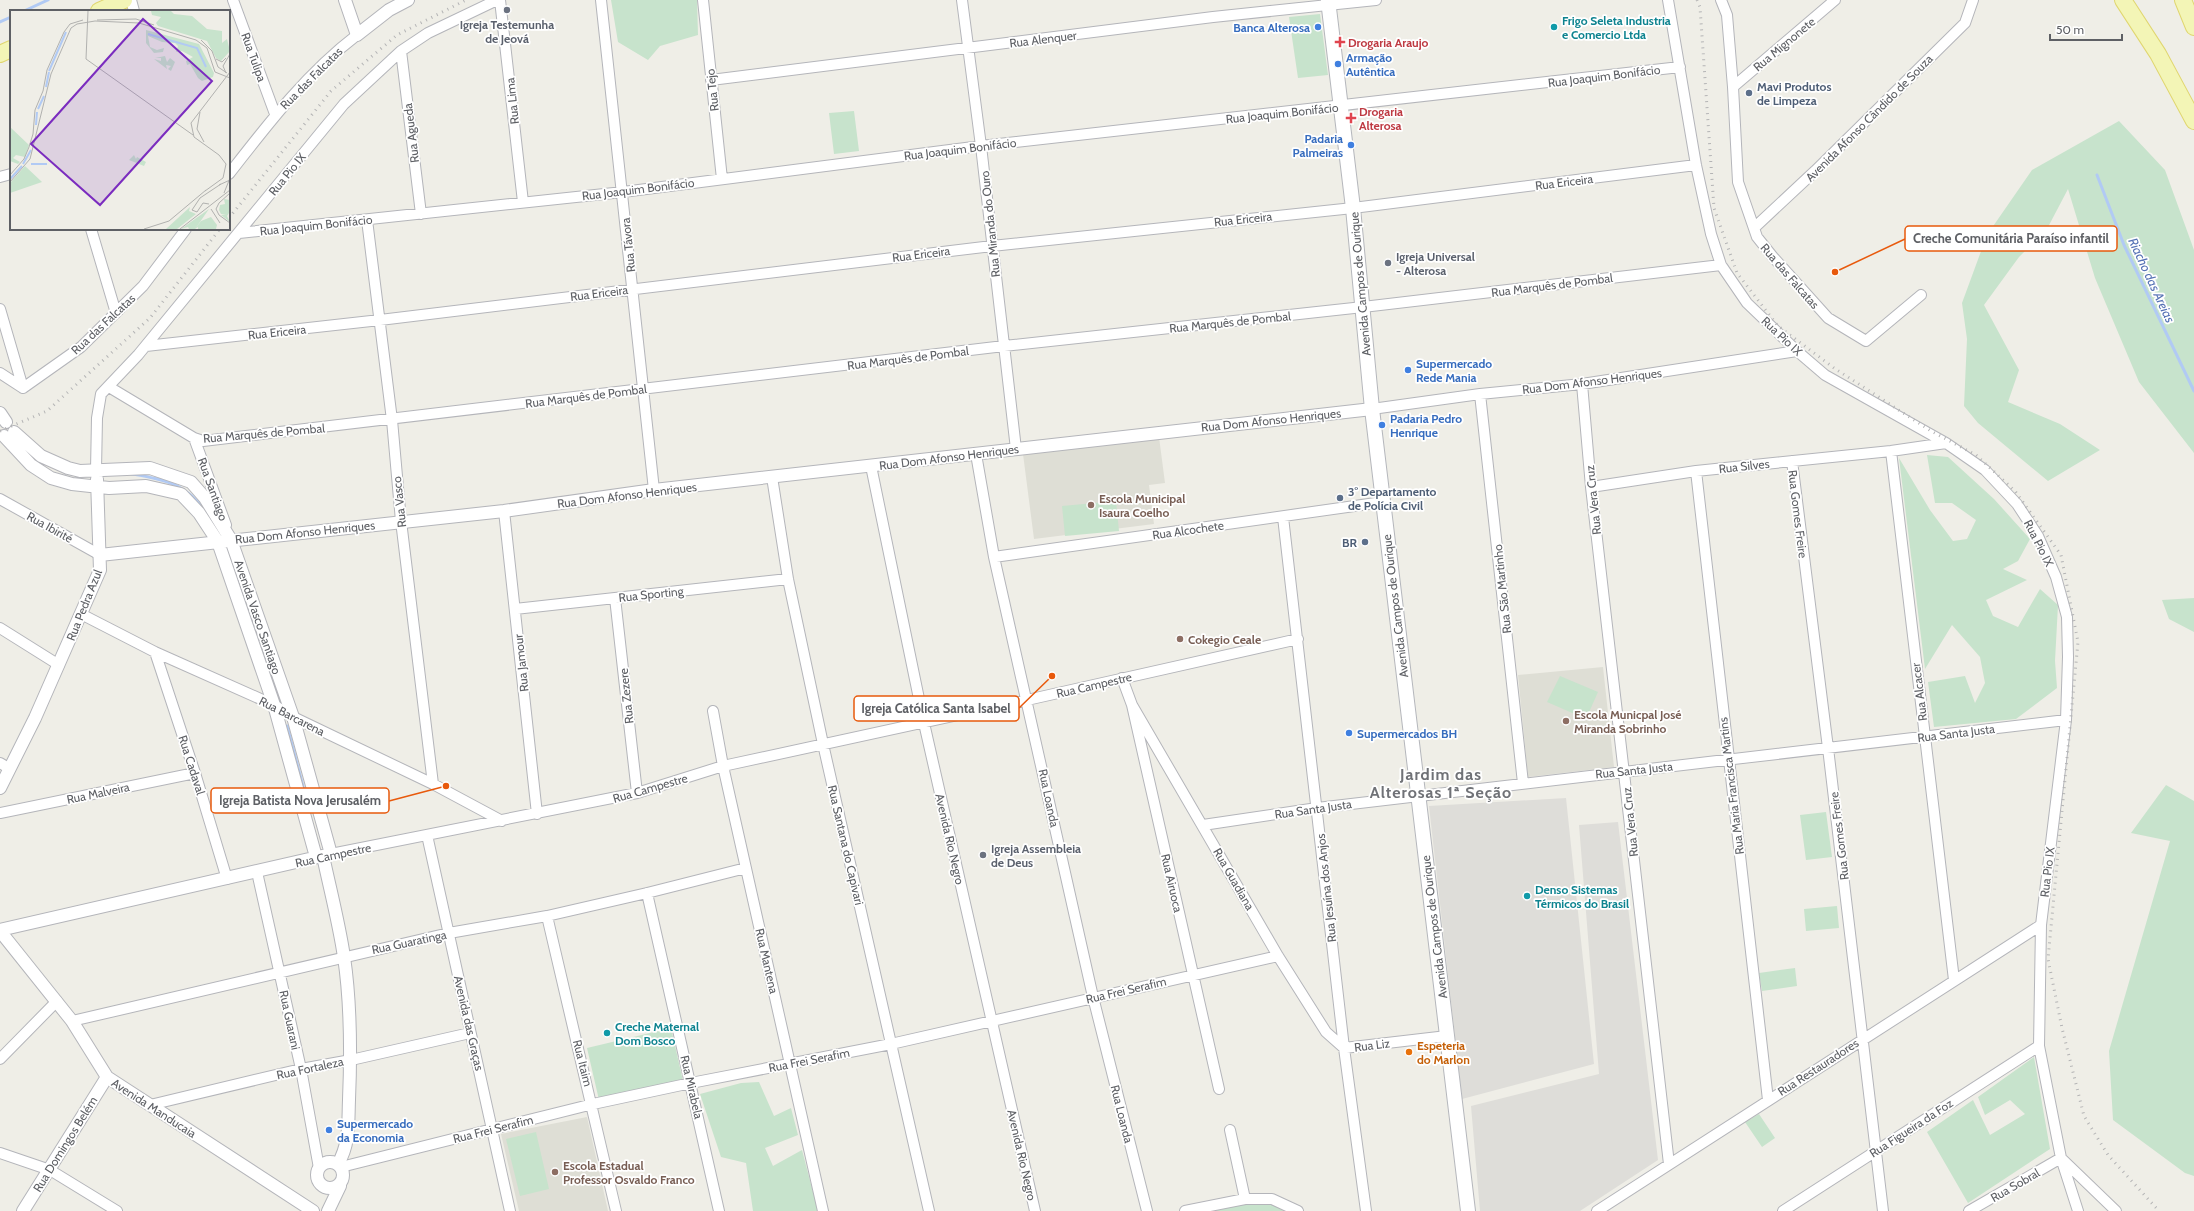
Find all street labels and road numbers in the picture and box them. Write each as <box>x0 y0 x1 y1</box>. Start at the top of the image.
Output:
street label: Rua Mignonete <box>1750 14 1818 74</box>
street label: Rua Alenquer <box>1008 27 1078 51</box>
street label: Rua Tulipa <box>238 30 270 84</box>
street label: Rua das Falcatas <box>277 44 345 112</box>
street label: Avenida Afonso Cândido de Souza <box>1802 51 1936 185</box>
street label: Rua Joaquim Bonifácio <box>1547 62 1661 90</box>
street label: Rua Tejo <box>702 68 722 112</box>
street label: Rua Lima <box>502 77 522 125</box>
street label: Rua Joaquim Bonifácio <box>1225 100 1339 126</box>
street label: Rua Agueda <box>400 102 422 164</box>
street label: Rua Joaquim Bonifácio <box>903 135 1017 163</box>
street label: Rua Pio IX <box>265 149 309 198</box>
street label: Rua Miranda do Ouro <box>977 170 1003 278</box>
street label: Rua Ericeira <box>1534 171 1594 193</box>
street label: Rua Joaquim Bonifácio <box>581 175 695 203</box>
street label: Rua Ericeira <box>1213 208 1273 230</box>
street label: Avenida Campos de Ourique <box>1346 211 1374 357</box>
street label: Rua Joaquim Bonifácio <box>259 212 373 238</box>
street label: Rua Távora <box>618 217 638 273</box>
street label: Rua das Falcatas <box>1757 240 1823 312</box>
street label: Rua Ericeira <box>891 243 951 265</box>
street label: Rua Marquês de Pombal <box>1490 270 1614 300</box>
street label: Rua Ericeira <box>569 282 629 304</box>
street label: Rua das Falcatas <box>68 291 138 357</box>
street label: Rua Marquês de Pombal <box>1168 308 1292 336</box>
street label: Rua Pio IX <box>1758 313 1806 359</box>
street label: Rua Ericeira <box>247 321 307 343</box>
street label: Rua Marquês de Pombal <box>846 343 970 373</box>
street label: Rua Dom Afonso Henriques <box>1521 365 1663 397</box>
street label: Rua Marquês de Pombal <box>524 381 648 411</box>
street label: Rua Dom Afonso Henriques <box>1200 405 1342 435</box>
street label: Rua Marquês de Pombal <box>202 420 326 446</box>
street label: Rua Dom Afonso Henriques <box>878 441 1020 473</box>
street label: Rua Santiago <box>195 455 231 523</box>
street label: Rua Silves <box>1718 456 1770 476</box>
street label: Rua Vera Cruz <box>1582 464 1604 535</box>
street label: Rua Gomes Freire <box>1785 469 1811 559</box>
street label: Rua Vasco <box>389 475 409 528</box>
street label: Rua Dom Afonso Henriques <box>556 479 698 511</box>
street label: Rua Ibirité <box>24 508 76 546</box>
street label: Rua Dom Afonso Henriques <box>234 517 376 547</box>
street label: Rua Pio IX <box>2021 517 2058 570</box>
street label: Rua Alcochete <box>1151 518 1225 542</box>
street label: Avenida Campos de Ourique <box>1379 533 1411 679</box>
street label: Rua São Martinho <box>1490 543 1514 634</box>
street label: Avenida Vasco Santiago <box>231 558 285 676</box>
street label: Rua Pedra Azul <box>63 567 105 643</box>
street label: Rua Sporting <box>618 583 685 605</box>
street label: Rua Jamour <box>511 633 531 693</box>
street label: Rua Alcacer <box>1908 662 1930 722</box>
street label: Rua Zezere <box>616 668 636 724</box>
street label: Rua Campestre <box>1055 669 1133 701</box>
street label: Rua Barcarena <box>257 693 328 739</box>
street label: Rua Maria Francisca Martins <box>1715 716 1747 856</box>
street label: Rua Santa Justa <box>1917 721 1996 745</box>
street label: Rua Cadaval <box>175 733 209 797</box>
street label: Rua Santa Justa <box>1595 758 1674 782</box>
street label: Rua Loanda <box>1036 767 1063 829</box>
street label: Rua Campestre <box>611 770 689 806</box>
street label: Rua Malveira <box>65 779 131 807</box>
street label: Rua Santana do Capivari <box>825 784 867 906</box>
street label: Rua Vera Cruz <box>1619 786 1641 857</box>
street label: Rua Gomes Freire <box>1826 791 1852 881</box>
street label: Avenida Rio Negro <box>932 792 968 886</box>
street label: Rua Santa Justa <box>1273 796 1353 822</box>
street label: Rua Jesuína dos Anjos <box>1313 833 1339 943</box>
street label: Rua Campestre <box>294 840 372 870</box>
street label: Rua Guadiana <box>1210 845 1258 913</box>
street label: Rua Pio IX <box>2036 845 2058 898</box>
street label: Rua Airuoca <box>1158 852 1186 914</box>
street label: Avenida Campos de Ourique <box>1418 854 1450 1000</box>
street label: Rua Guaratinga <box>370 927 448 957</box>
street label: Rua Mantena <box>752 927 782 995</box>
street label: Rua Frei Serafim <box>1084 973 1168 1007</box>
street label: Avenida das Graças <box>451 974 487 1072</box>
street label: Rua Guarani <box>276 989 304 1051</box>
street label: Rua Liz <box>1353 1035 1391 1055</box>
street label: Rua Restauradores <box>1775 1035 1861 1099</box>
street label: Rua Itaim <box>570 1038 596 1088</box>
street label: Rua Frei Serafim <box>767 1045 851 1075</box>
street label: Rua Fortaleza <box>275 1054 345 1082</box>
street label: Rua Mirabela <box>677 1054 707 1121</box>
street label: Avenida Manducaia <box>109 1075 199 1141</box>
street label: Rua Loanda <box>1108 1083 1136 1145</box>
street label: Rua Domingos Belém <box>30 1093 100 1195</box>
street label: Rua Figueira da Foz <box>1866 1095 1956 1161</box>
street label: Avenida Rio Negro <box>1004 1108 1040 1202</box>
street label: Rua Frei Serafim <box>451 1112 535 1146</box>
street label: Rua Sobral <box>1988 1165 2042 1205</box>

